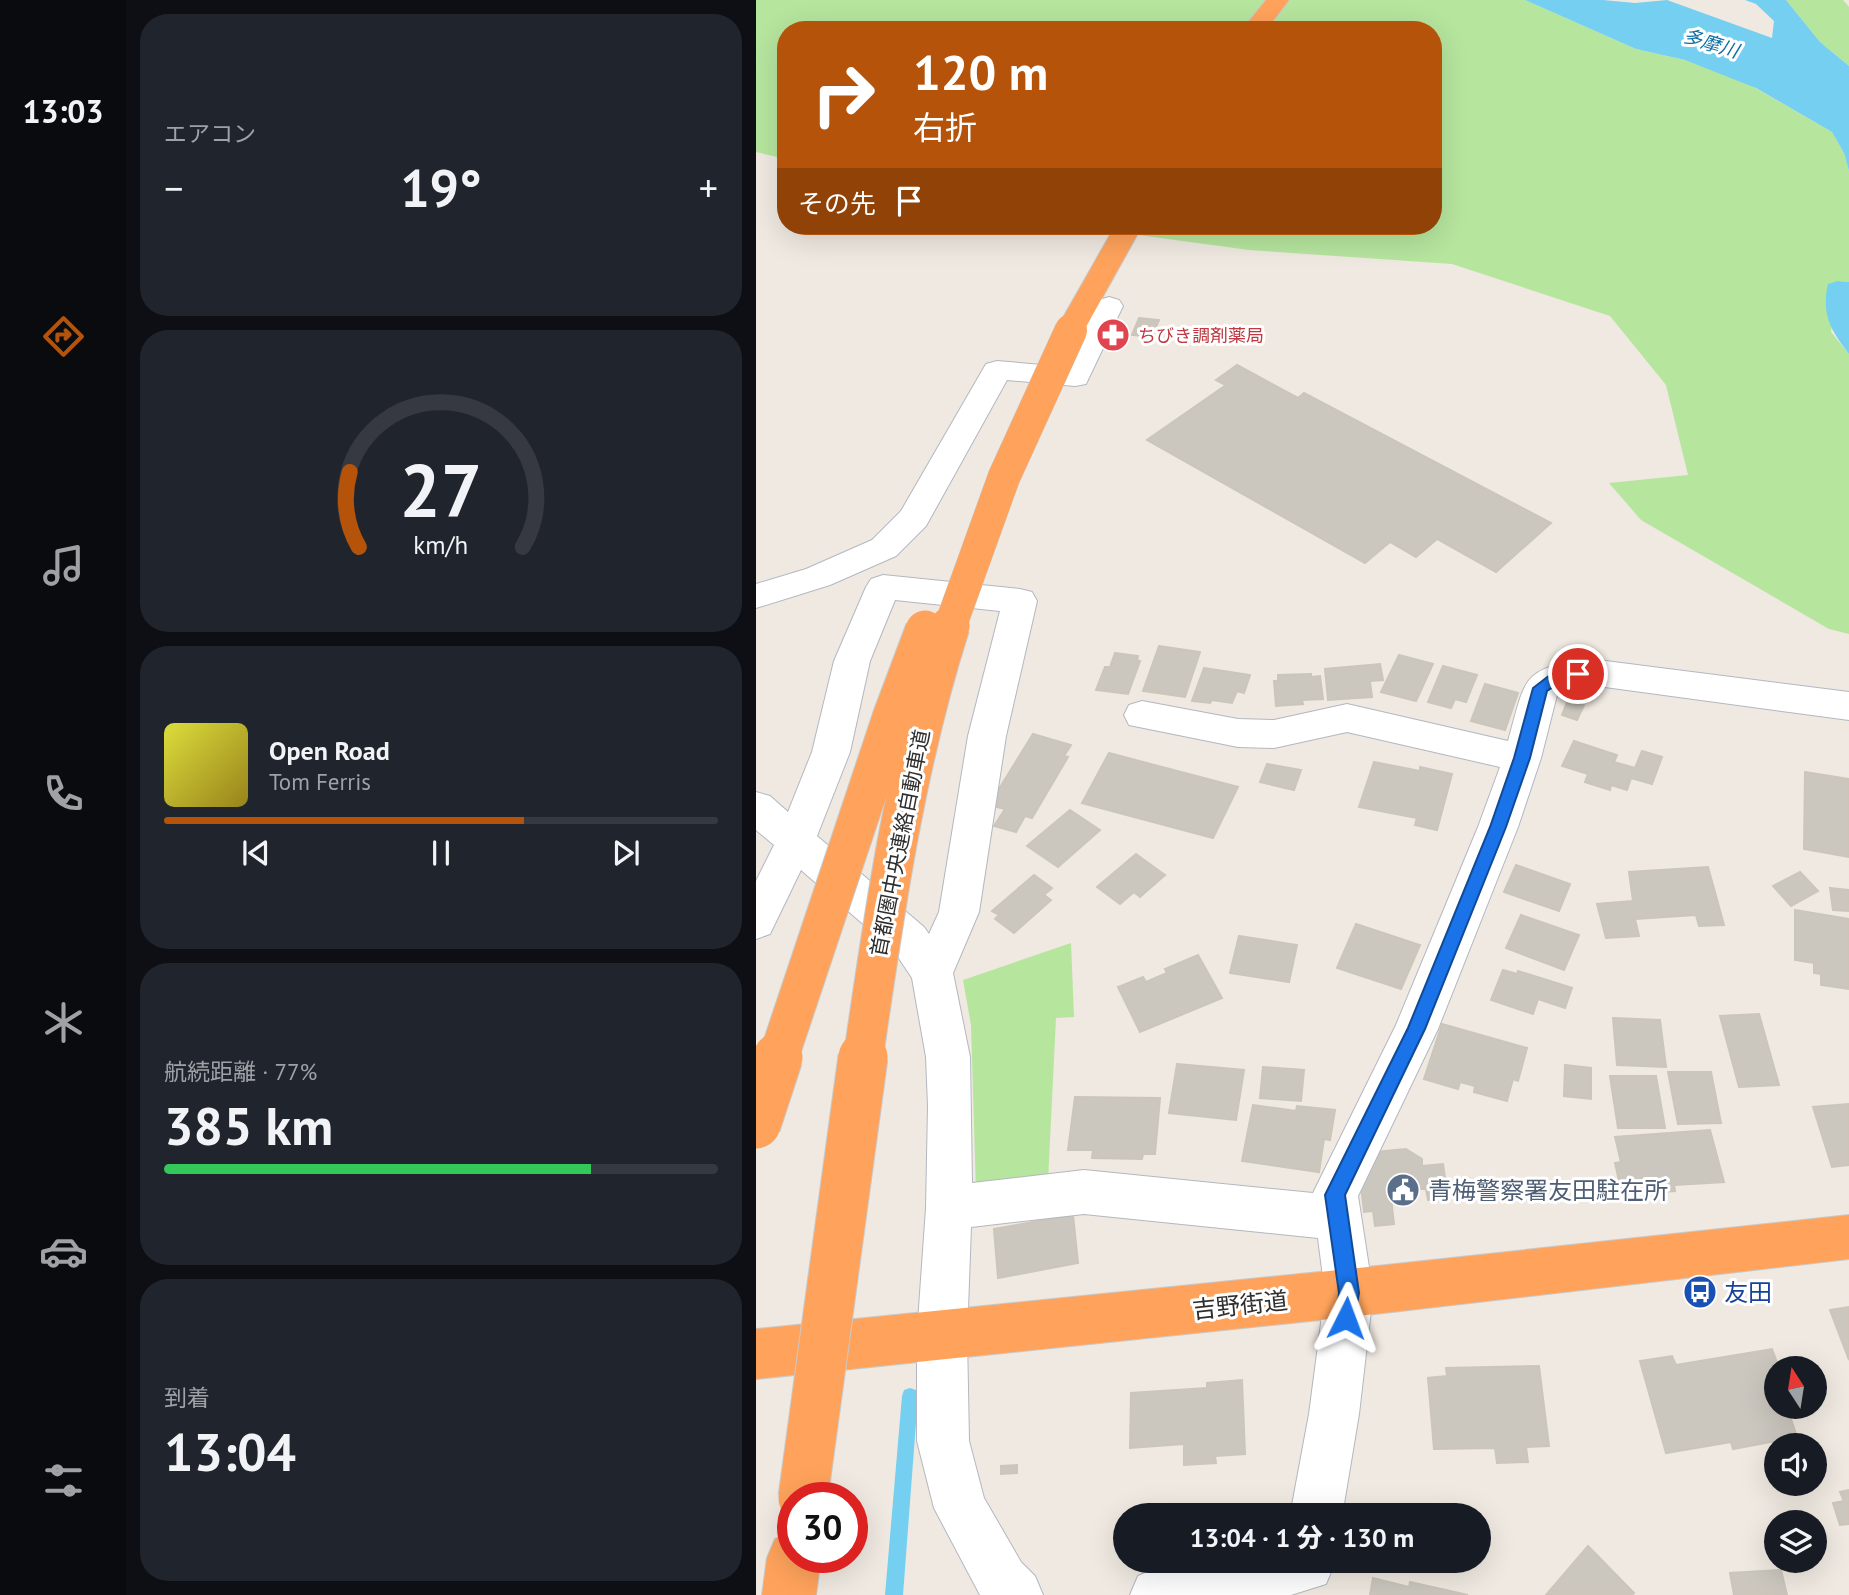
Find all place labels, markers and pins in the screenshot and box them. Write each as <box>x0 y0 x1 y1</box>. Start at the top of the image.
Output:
pharmacy icon: ちびき調剤薬局 <box>1094 316 1132 354</box>
place label: ちびき調剤薬局 <box>1138 324 1264 347</box>
pin <box>1548 644 1608 704</box>
public building icon: 青梅警察署友田駐在所 <box>1384 1171 1422 1209</box>
place label: 青梅警察署友田駐在所 <box>1428 1175 1668 1206</box>
bus stop icon: 友田 <box>1681 1273 1719 1311</box>
place label: 友田 <box>1724 1277 1772 1308</box>

